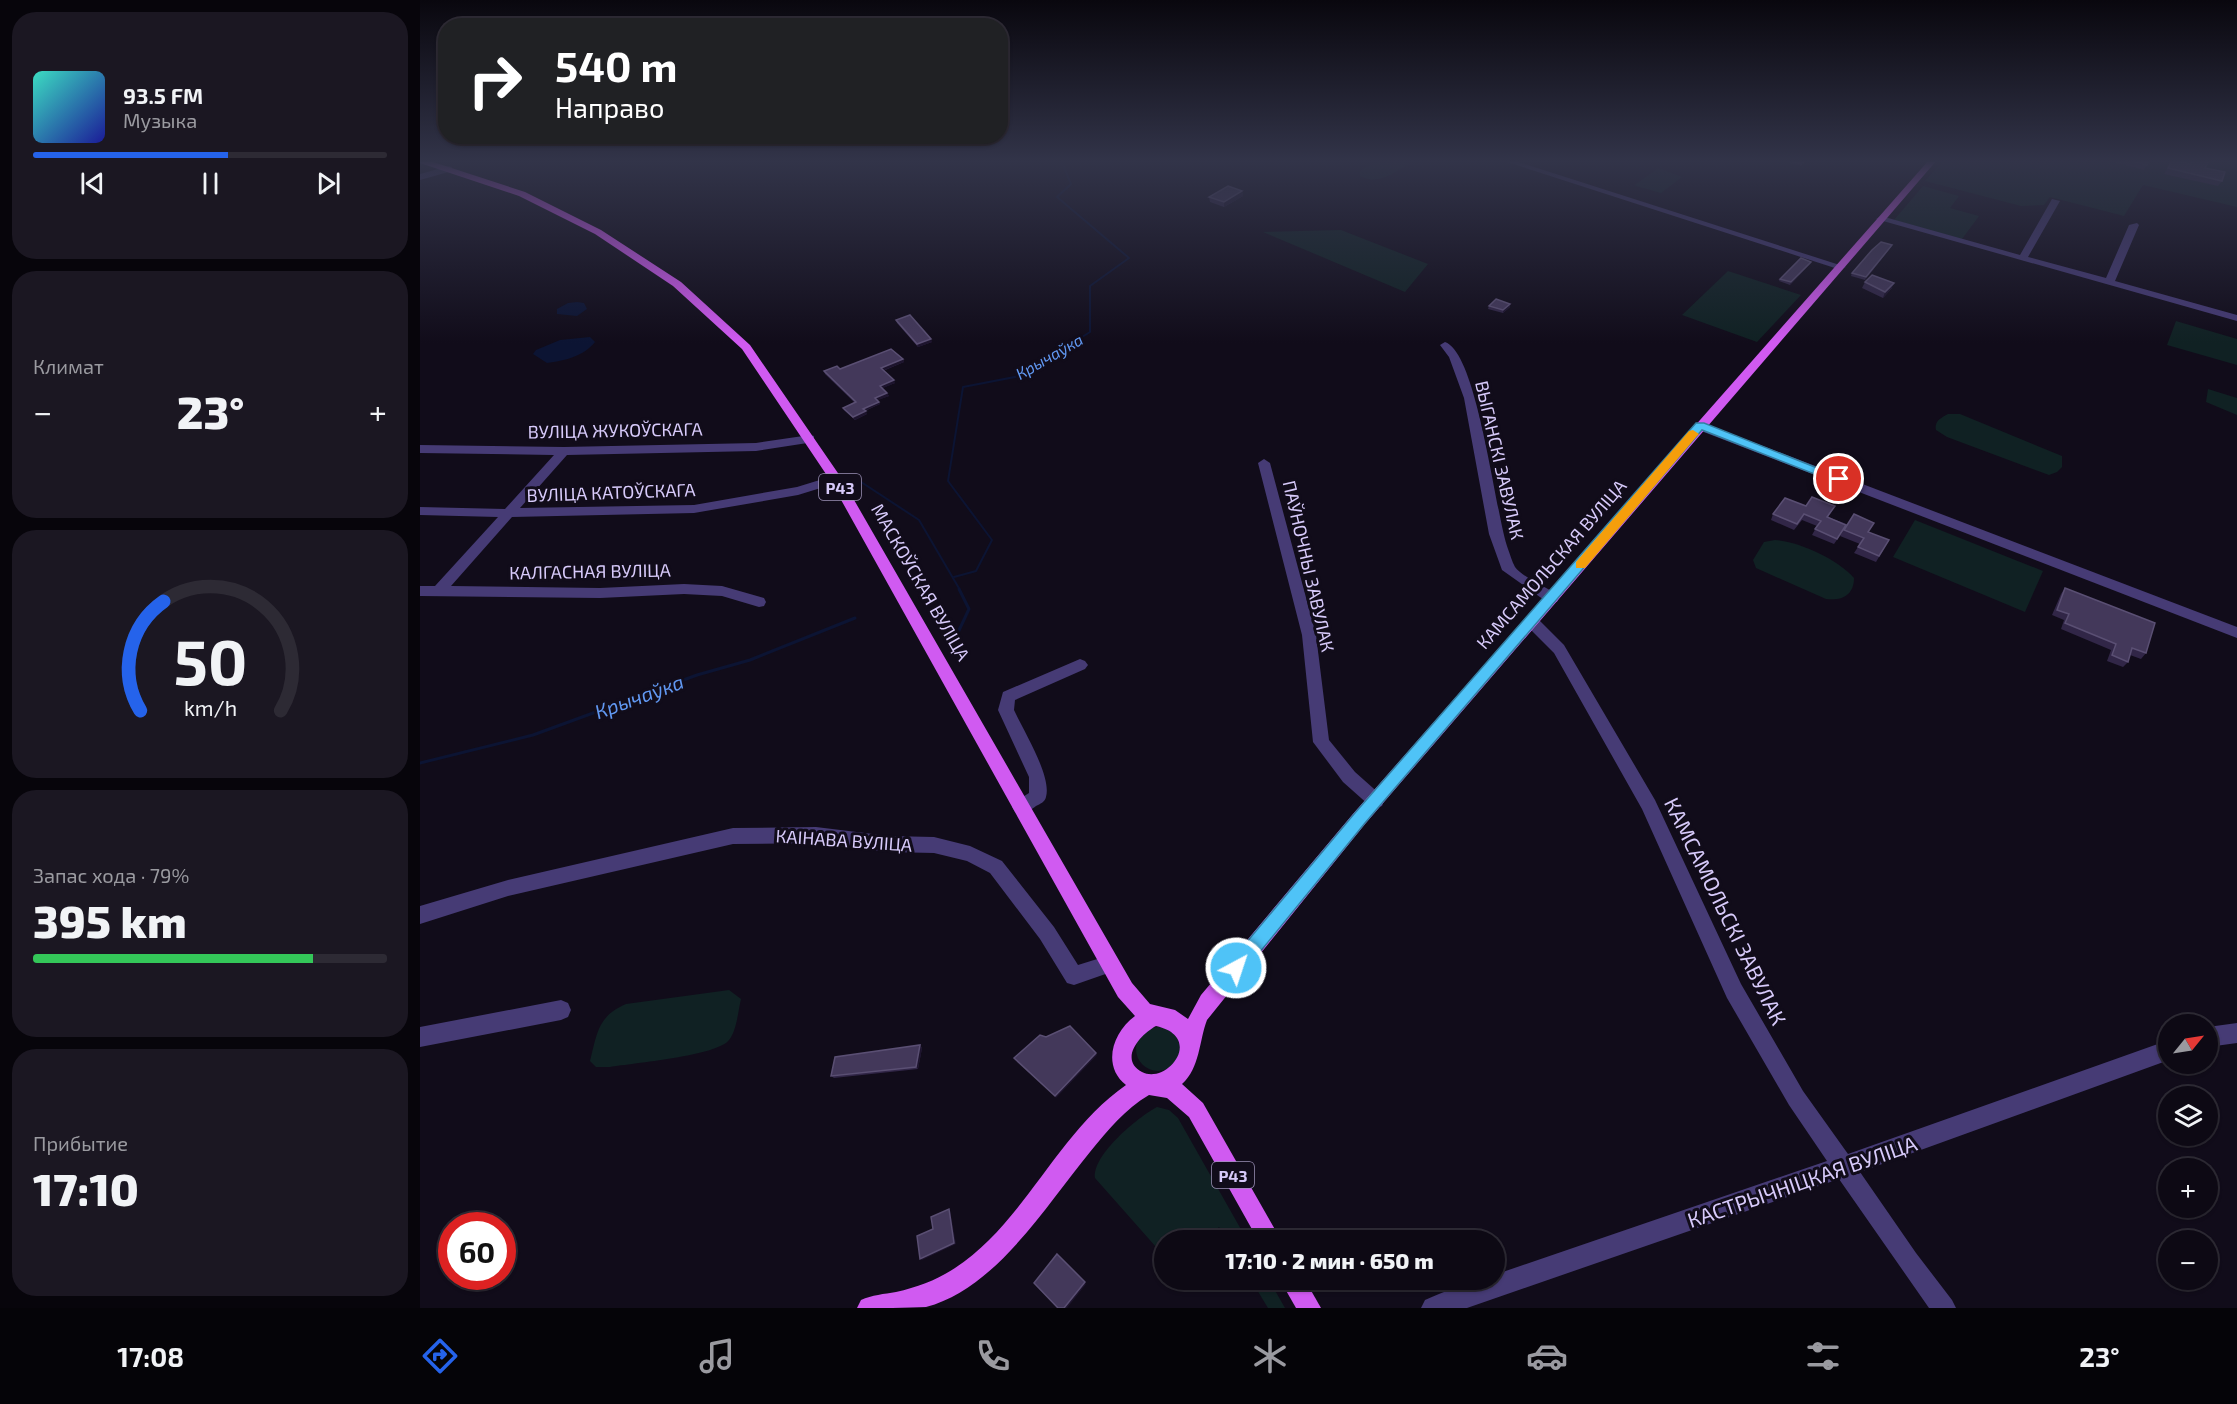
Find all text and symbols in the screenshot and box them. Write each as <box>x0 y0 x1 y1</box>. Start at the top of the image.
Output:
text: 540 m <box>555 40 678 90</box>
icon: right <box>456 42 534 120</box>
text: 93.5 FM <box>123 82 203 108</box>
text: Направо <box>555 91 664 123</box>
text: Музыка <box>123 108 197 132</box>
icon: previous <box>76 167 109 200</box>
icon: pause <box>194 167 227 200</box>
icon: next <box>312 167 345 200</box>
water label: Крычаўка <box>1012 329 1086 383</box>
text: Климат <box>33 354 104 378</box>
street label: ВЫГАНСКІ ЗАВУЛАК <box>1471 378 1529 542</box>
text: 23° <box>177 384 244 438</box>
text: − <box>33 391 52 431</box>
text: + <box>369 391 387 431</box>
street label: ВУЛІЦА ЖУКОЎСКАГА <box>527 417 703 443</box>
pin <box>1813 453 1864 504</box>
icon: arrive <box>1822 462 1855 495</box>
road number: Р43 <box>819 474 861 500</box>
street label: КАМСАМОЛЬСКАЯ ВУЛІЦА <box>1471 474 1631 653</box>
street label: ВУЛІЦА КАТОЎСКАГА <box>526 478 697 506</box>
street label: ПАЎНОЧНЫ ЗАВУЛАК <box>1279 478 1339 654</box>
street label: МАСКОЎСКАЯ ВУЛІЦА <box>867 500 975 665</box>
street label: КАЛГАСНАЯ ВУЛІЦА <box>509 559 672 583</box>
text: 50 <box>173 623 247 698</box>
water label: Крычаўка <box>591 669 687 723</box>
text: km/h <box>183 695 237 720</box>
street label: КАМСАМОЛЬСКІ ЗАВУЛАК <box>1660 793 1792 1029</box>
street label: КАІНАВА ВУЛІЦА <box>775 824 914 856</box>
text: Запас хода · 79% <box>33 863 189 887</box>
text: 395 km <box>33 893 187 947</box>
position arrow <box>1204 936 1268 1000</box>
north arrow <box>2158 1014 2218 1074</box>
map controls <box>2158 1014 2218 1290</box>
button: layers <box>2158 1086 2218 1146</box>
street label: КАСТРЫЧНІЦКАЯ ВУЛІЦА <box>1684 1130 1920 1232</box>
text: Прибытие <box>33 1131 128 1155</box>
button: + <box>2158 1158 2218 1218</box>
text: 17:10 <box>33 1161 139 1215</box>
road number: Р43 <box>1212 1162 1254 1188</box>
speed limit sign: 60 <box>438 1212 516 1290</box>
button: − <box>2158 1230 2218 1290</box>
text: 17:10 · 2 мин · 650 m <box>1225 1247 1434 1273</box>
icon: directions <box>419 1335 461 1377</box>
icon: music <box>696 1335 738 1377</box>
icon: phone <box>972 1335 1014 1377</box>
icon: climate <box>1249 1335 1291 1377</box>
icon: car <box>1526 1335 1568 1377</box>
icon: filters <box>1802 1335 1844 1377</box>
text: 17:08 <box>117 1340 184 1372</box>
text: 23° <box>2079 1340 2120 1372</box>

